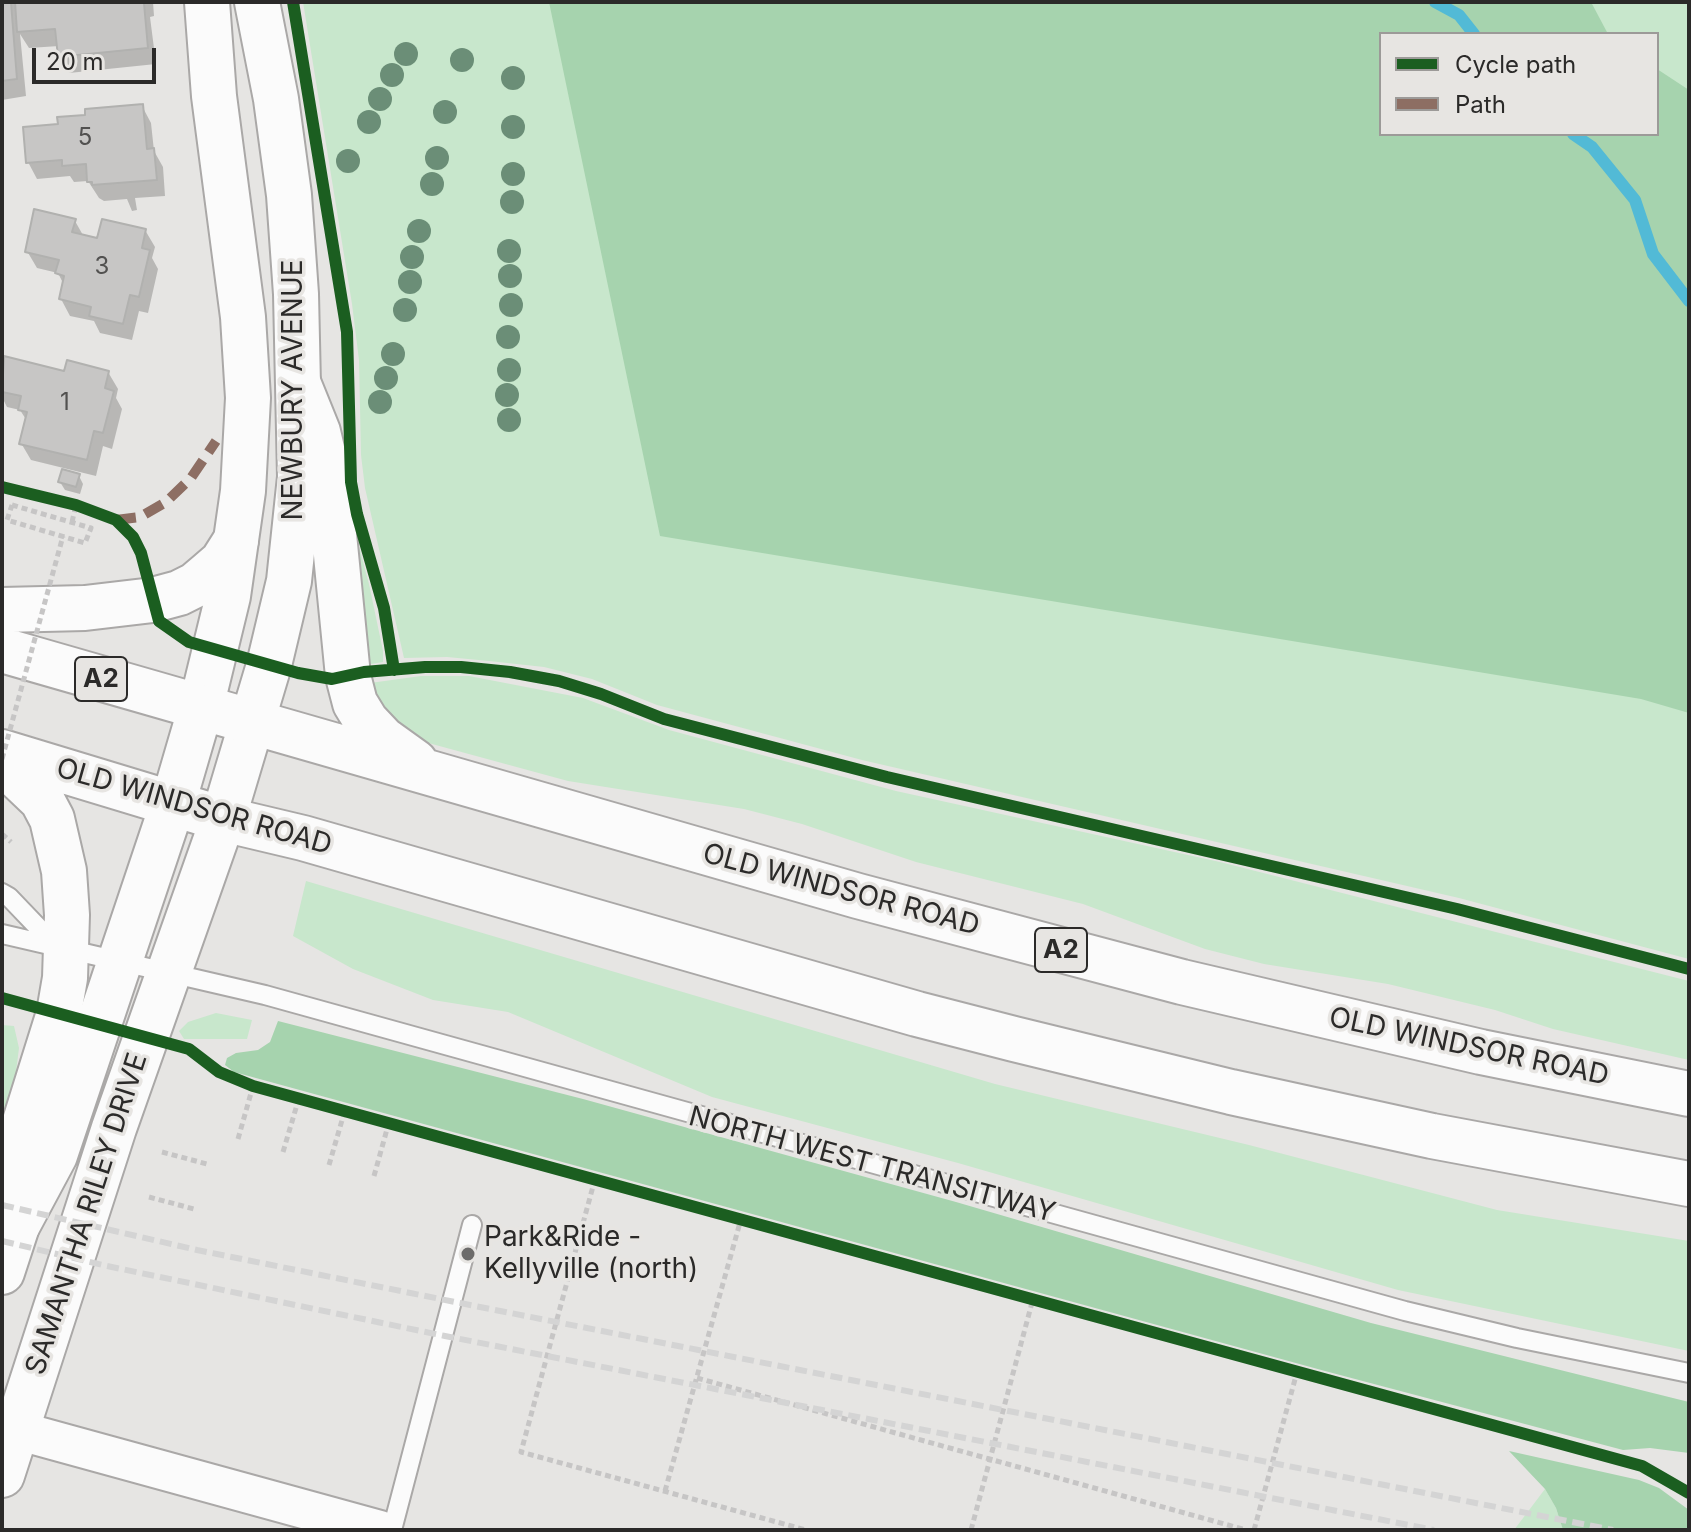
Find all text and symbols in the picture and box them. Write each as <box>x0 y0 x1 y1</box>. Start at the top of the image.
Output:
scale bar <box>36 32 160 82</box>
legend <box>1379 32 1659 136</box>
text: 20 m <box>46 47 104 76</box>
text: Cycle path <box>1455 50 1576 79</box>
text: Path <box>1455 90 1506 119</box>
house number: 5 <box>78 124 92 152</box>
house number: 3 <box>95 253 109 281</box>
street label: NEWBURY AVENUE <box>277 259 311 521</box>
house number: 1 <box>60 389 70 417</box>
road number: A2 <box>75 657 127 701</box>
street label: OLD WINDSOR ROAD <box>52 752 336 862</box>
street label: OLD WINDSOR ROAD <box>699 837 983 943</box>
road number: A2 <box>1035 928 1087 972</box>
street label: OLD WINDSOR ROAD <box>1326 1001 1612 1093</box>
street label: SAMANTHA RILEY DRIVE <box>19 1049 155 1379</box>
street label: NORTH WEST TRANSITWAY <box>685 1100 1059 1230</box>
place label: Park&Ride - Kellyville (north) <box>484 1221 698 1287</box>
marker: Park&Ride - Kellyville (north) <box>459 1245 477 1263</box>

